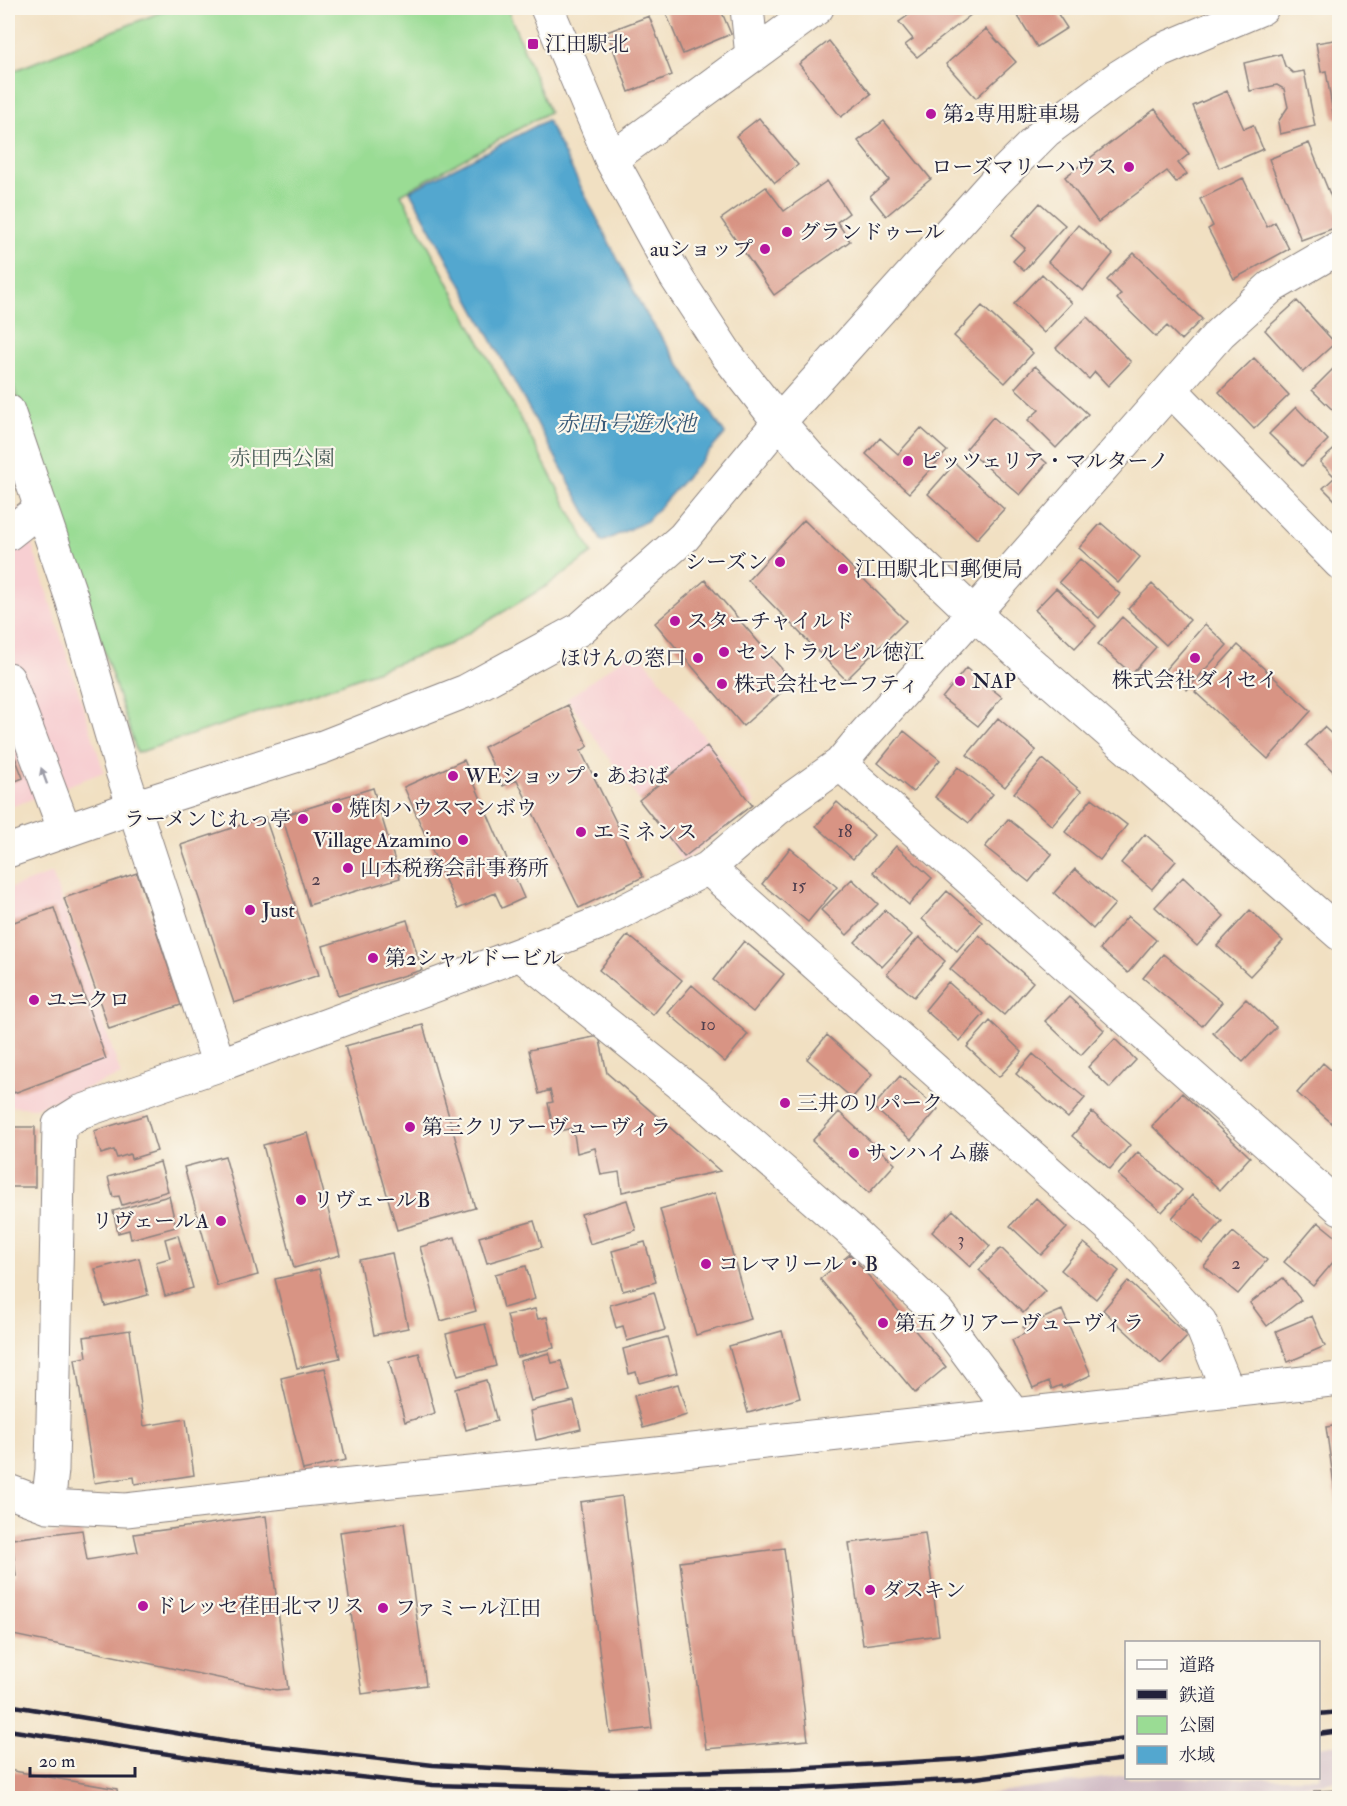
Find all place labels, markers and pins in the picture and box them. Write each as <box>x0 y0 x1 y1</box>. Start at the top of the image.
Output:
place label: 江田駅北 <box>545 31 629 58</box>
marker: 江田駅北 <box>526 37 540 51</box>
place label: 第2専用駐車場 <box>943 101 1080 128</box>
marker: 第2専用駐車場 <box>924 107 938 121</box>
place label: ローズマリーハウス <box>931 154 1117 181</box>
marker: ローズマリーハウス <box>1122 160 1136 174</box>
place label: グランドゥール <box>799 219 945 246</box>
marker: グランドゥール <box>780 225 794 239</box>
place label: auショップ <box>650 236 753 263</box>
marker: auショップ <box>758 242 772 256</box>
place label: ピッツェリア・マルターノ <box>920 448 1169 475</box>
marker: ピッツェリア・マルターノ <box>901 454 915 468</box>
place label: シーズン <box>685 549 768 576</box>
marker: シーズン <box>773 555 787 569</box>
place label: 江田駅北口郵便局 <box>855 556 1023 583</box>
marker: 江田駅北口郵便局 <box>836 562 850 576</box>
place label: スターチャイルド <box>687 608 854 635</box>
marker: スターチャイルド <box>668 614 682 628</box>
place label: セントラルビル徳江 <box>736 639 924 666</box>
place label: ほけんの窓口 <box>560 645 686 672</box>
marker: セントラルビル徳江 <box>717 645 731 659</box>
marker: ほけんの窓口 <box>691 651 705 665</box>
marker: 株式会社ダイセイ <box>1188 651 1202 665</box>
place label: 株式会社ダイセイ <box>1112 667 1278 694</box>
place label: NAP <box>972 668 1016 695</box>
place label: 株式会社セーフティ <box>734 671 919 698</box>
marker: NAP <box>953 674 967 688</box>
marker: 株式会社セーフティ <box>715 677 729 691</box>
place label: WEショップ・あおば <box>464 763 669 790</box>
marker: WEショップ・あおば <box>446 769 460 783</box>
place label: 焼肉ハウスマンボウ <box>349 795 537 822</box>
marker: 焼肉ハウスマンボウ <box>330 801 344 815</box>
place label: ラーメンじれっ亭 <box>124 806 291 833</box>
marker: ラーメンじれっ亭 <box>296 812 310 826</box>
place label: エミネンス <box>593 819 697 846</box>
marker: エミネンス <box>574 825 588 839</box>
place label: Village Azamino <box>313 827 451 854</box>
marker: Village Azamino <box>456 833 470 847</box>
place label: 山本税務会計事務所 <box>360 855 549 882</box>
marker: 山本税務会計事務所 <box>341 861 355 875</box>
place label: Just <box>261 897 295 924</box>
marker: Just <box>243 903 257 917</box>
place label: 第2シャルドービル <box>385 945 563 972</box>
marker: 第2シャルドービル <box>366 951 380 965</box>
place label: ユニクロ <box>46 987 130 1014</box>
marker: ユニクロ <box>27 993 41 1007</box>
place label: 三井のリパーク <box>797 1090 943 1117</box>
marker: 三井のリパーク <box>778 1096 792 1110</box>
place label: 第三クリアーヴューヴィラ <box>422 1114 671 1141</box>
marker: 第三クリアーヴューヴィラ <box>403 1120 417 1134</box>
place label: サンハイム藤 <box>866 1140 989 1167</box>
marker: サンハイム藤 <box>847 1146 861 1160</box>
place label: リヴェールB <box>313 1187 431 1214</box>
marker: リヴェールB <box>294 1193 308 1207</box>
place label: リヴェールA <box>92 1208 209 1235</box>
marker: リヴェールA <box>214 1214 228 1228</box>
place label: コレマリール・B <box>718 1251 878 1278</box>
marker: コレマリール・B <box>699 1257 713 1271</box>
place label: 第五クリアーヴューヴィラ <box>895 1310 1144 1337</box>
marker: 第五クリアーヴューヴィラ <box>876 1316 890 1330</box>
place label: ダスキン <box>882 1577 966 1604</box>
marker: ダスキン <box>863 1583 877 1597</box>
place label: ドレッセ荏田北マリス <box>155 1593 364 1620</box>
place label: ファミール江田 <box>395 1595 541 1622</box>
marker: ドレッセ荏田北マリス <box>136 1599 150 1613</box>
marker: ファミール江田 <box>376 1601 390 1615</box>

